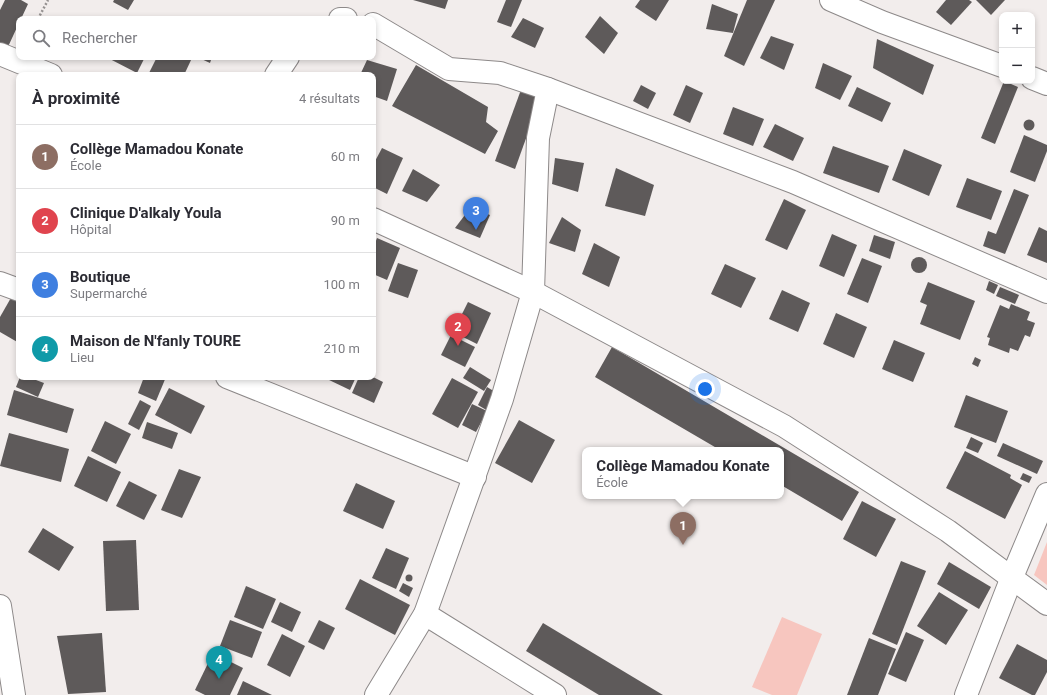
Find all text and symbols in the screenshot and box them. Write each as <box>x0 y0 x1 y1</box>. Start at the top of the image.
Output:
map controls <box>999 12 1035 84</box>
button: + <box>999 12 1035 48</box>
search box <box>16 16 376 60</box>
icon: search <box>30 27 52 49</box>
text: Rechercher <box>62 29 137 47</box>
button: − <box>999 48 1035 84</box>
text: À proximité <box>32 88 120 108</box>
text: 4 résultats <box>299 91 360 106</box>
text: Collège Mamadou Konate <box>70 140 243 158</box>
text: 1 <box>41 149 49 164</box>
text: 60 m <box>331 149 360 164</box>
text: École <box>70 158 102 173</box>
pin: 3 <box>463 197 489 230</box>
text: Clinique D'alkaly Youla <box>70 204 222 222</box>
text: 2 <box>41 213 49 228</box>
text: 90 m <box>331 213 360 228</box>
text: Hôpital <box>70 222 112 237</box>
text: Boutique <box>70 268 130 286</box>
text: 3 <box>41 277 49 292</box>
text: 100 m <box>323 277 360 292</box>
text: Supermarché <box>70 286 147 301</box>
pin: 2 <box>445 313 471 346</box>
text: Maison de N'fanly TOURE <box>70 332 241 350</box>
text: 4 <box>41 341 49 356</box>
text: 210 m <box>323 341 360 356</box>
text: Lieu <box>70 350 94 365</box>
your location <box>695 379 715 399</box>
popup <box>582 447 784 499</box>
text: Collège Mamadou Konate <box>596 457 770 475</box>
text: École <box>596 475 628 490</box>
pin: 1 <box>670 512 696 545</box>
pin: 4 <box>206 646 232 679</box>

